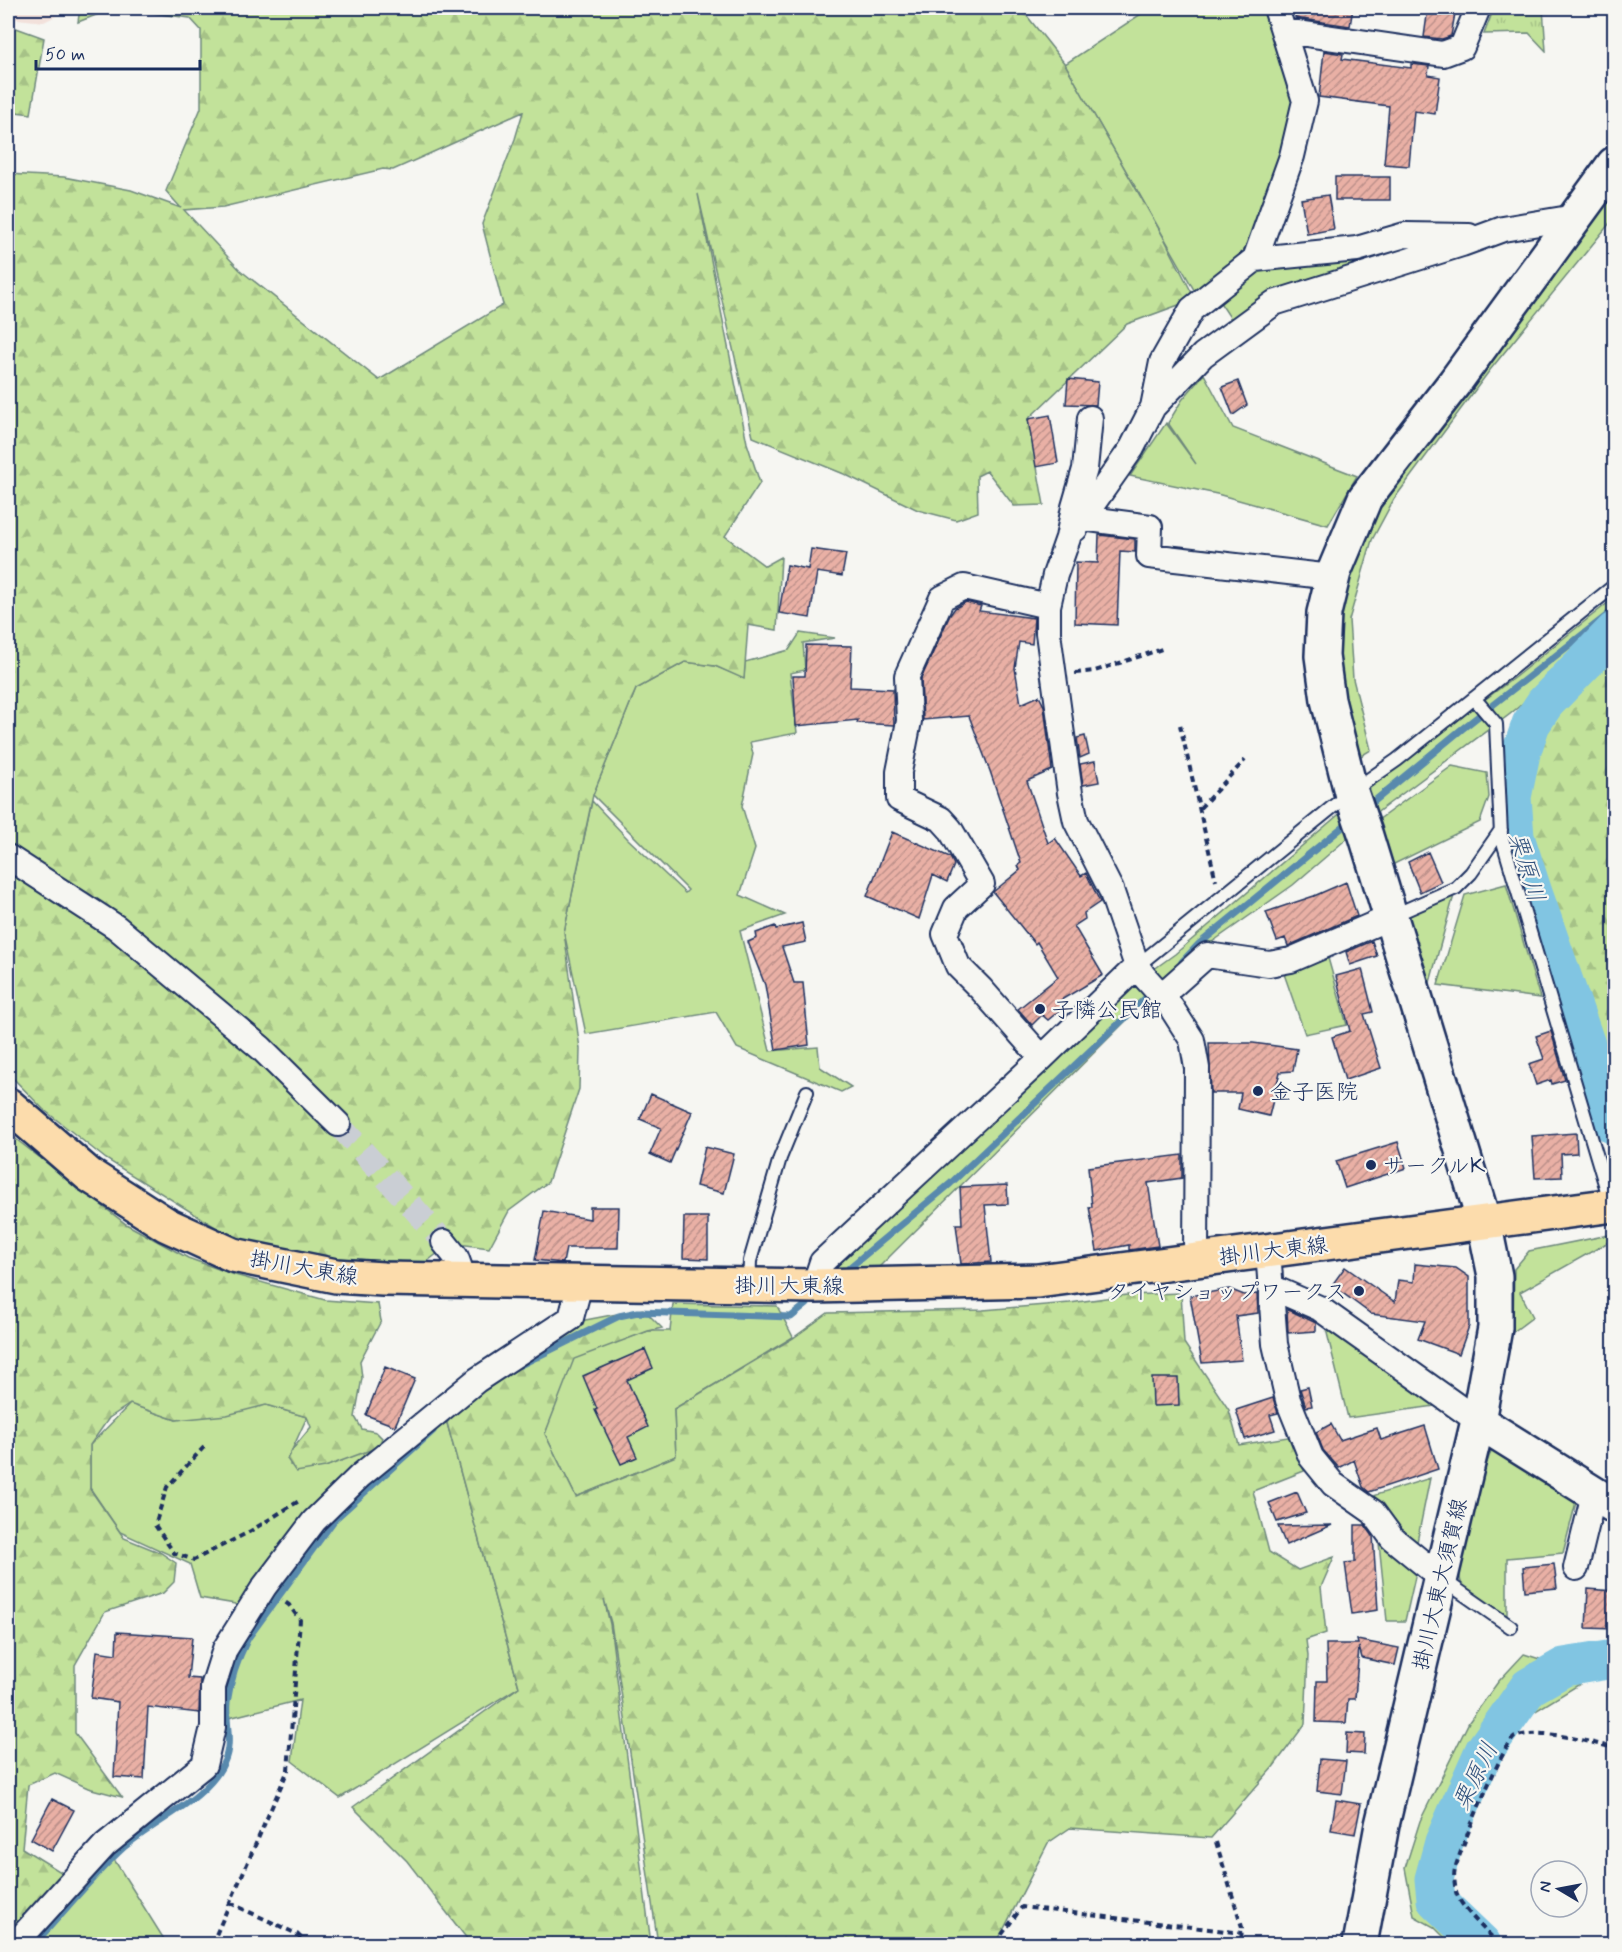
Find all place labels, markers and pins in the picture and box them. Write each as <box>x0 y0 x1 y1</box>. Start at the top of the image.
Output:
place label: 子隣公民館 <box>1052 997 1162 1025</box>
marker: 子隣公民館 <box>1033 1002 1047 1016</box>
place label: 金子医院 <box>1270 1079 1358 1107</box>
marker: 金子医院 <box>1251 1084 1265 1098</box>
place label: サークルK <box>1383 1153 1486 1181</box>
marker: サークルK <box>1364 1158 1378 1172</box>
place label: タイヤショップワークス <box>1107 1279 1347 1307</box>
marker: タイヤショップワークス <box>1352 1284 1366 1298</box>

